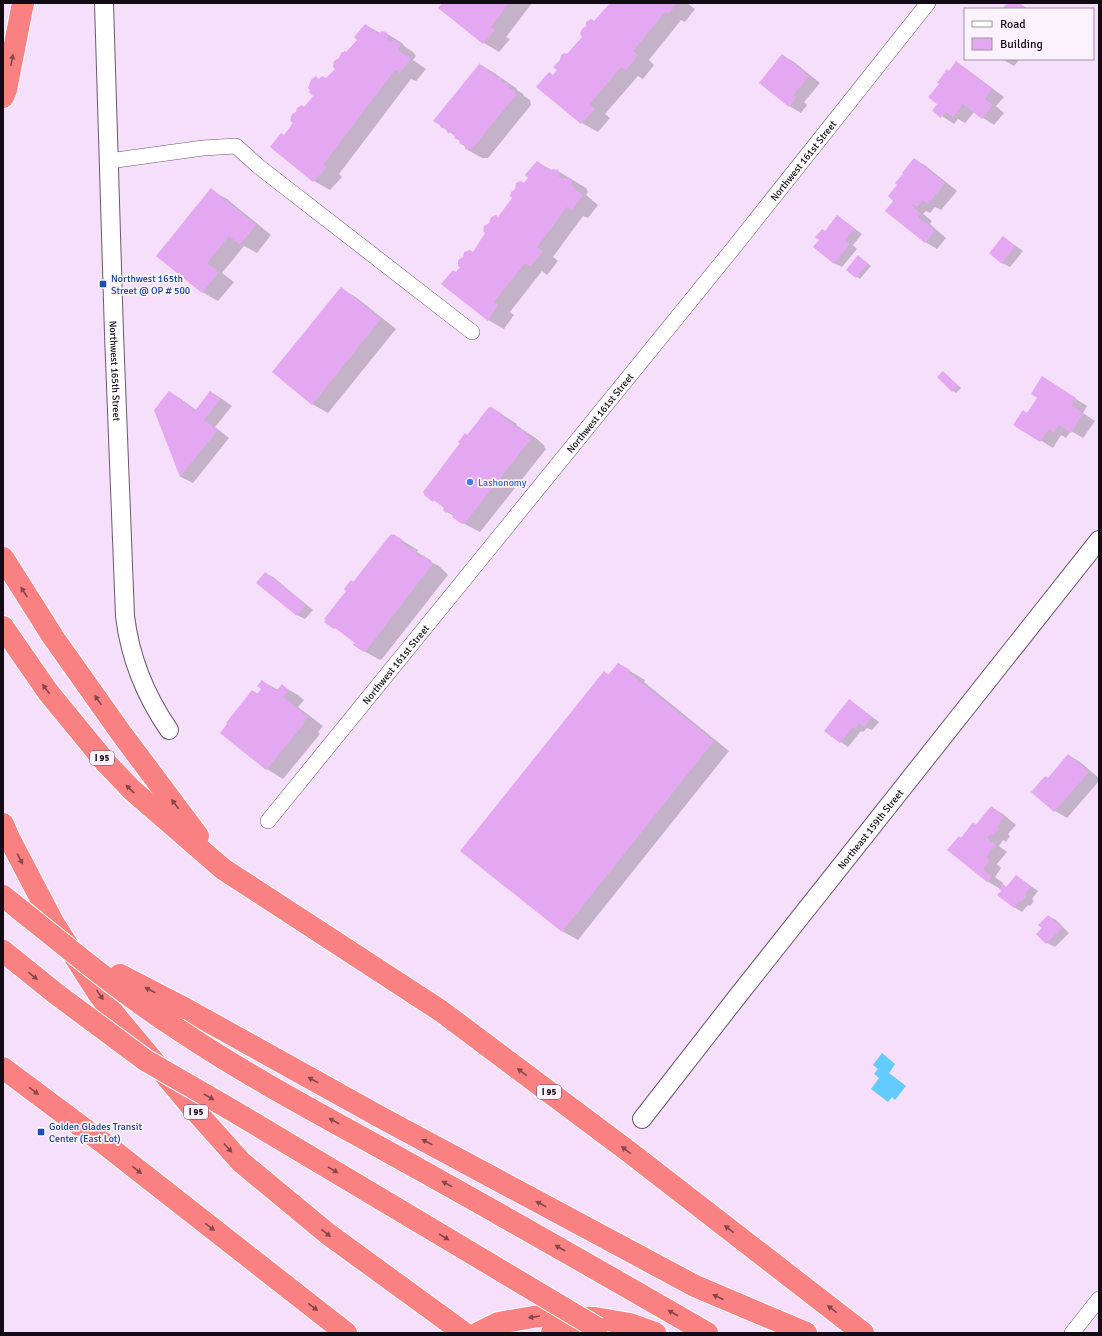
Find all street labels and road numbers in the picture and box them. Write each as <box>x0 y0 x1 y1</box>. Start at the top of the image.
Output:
street label: Northwest 161st Street <box>768 118 840 204</box>
street label: Northwest 165th Street <box>107 320 122 422</box>
street label: Northwest 161st Street <box>564 371 637 456</box>
street label: Northwest 161st Street <box>360 622 432 707</box>
road number: I 95 <box>90 751 114 765</box>
street label: Northeast 159th Street <box>836 787 907 872</box>
road number: I 95 <box>537 1085 561 1099</box>
road number: I 95 <box>184 1105 208 1119</box>

